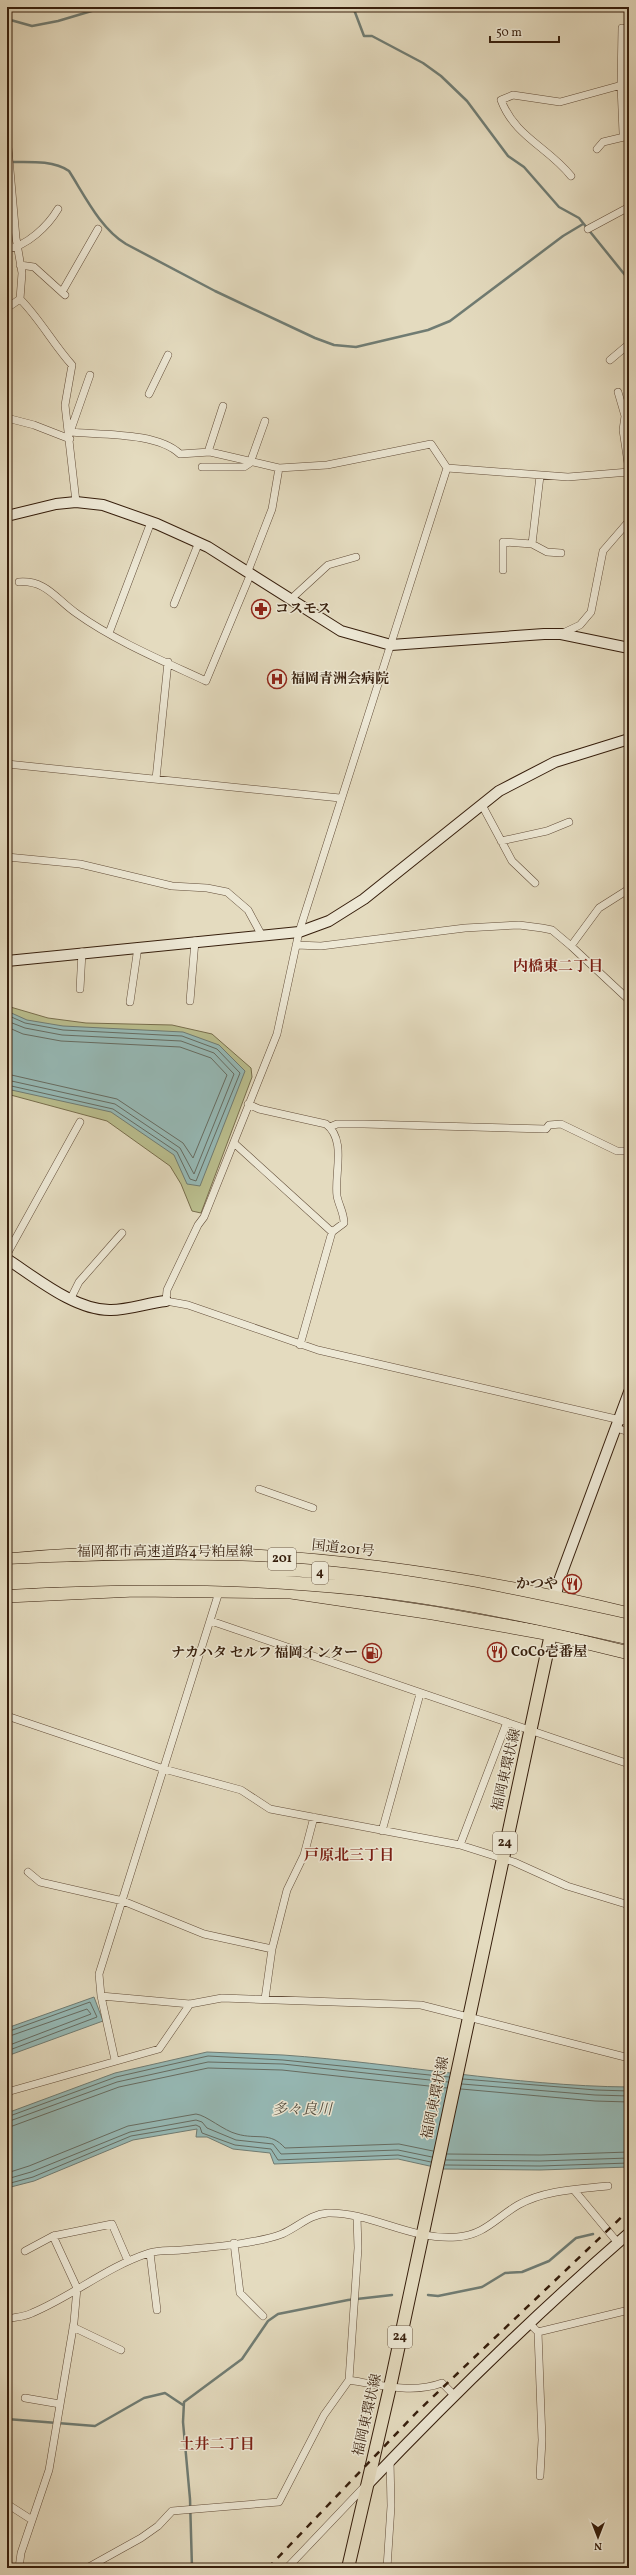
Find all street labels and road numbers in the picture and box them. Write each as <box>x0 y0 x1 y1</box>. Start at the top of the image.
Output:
street label: 国道201号 <box>311 1536 375 1562</box>
street label: 福岡都市高速道路4号粕屋線 <box>77 1543 253 1562</box>
road number: 201 <box>268 1548 296 1570</box>
road number: 4 <box>312 1562 328 1584</box>
street label: 福岡東環状線 <box>488 1727 526 1813</box>
road number: 24 <box>493 1832 517 1854</box>
street label: 福岡東環状線 <box>418 2055 454 2141</box>
road number: 24 <box>388 2326 412 2348</box>
street label: 福岡東環状線 <box>349 2372 387 2458</box>

